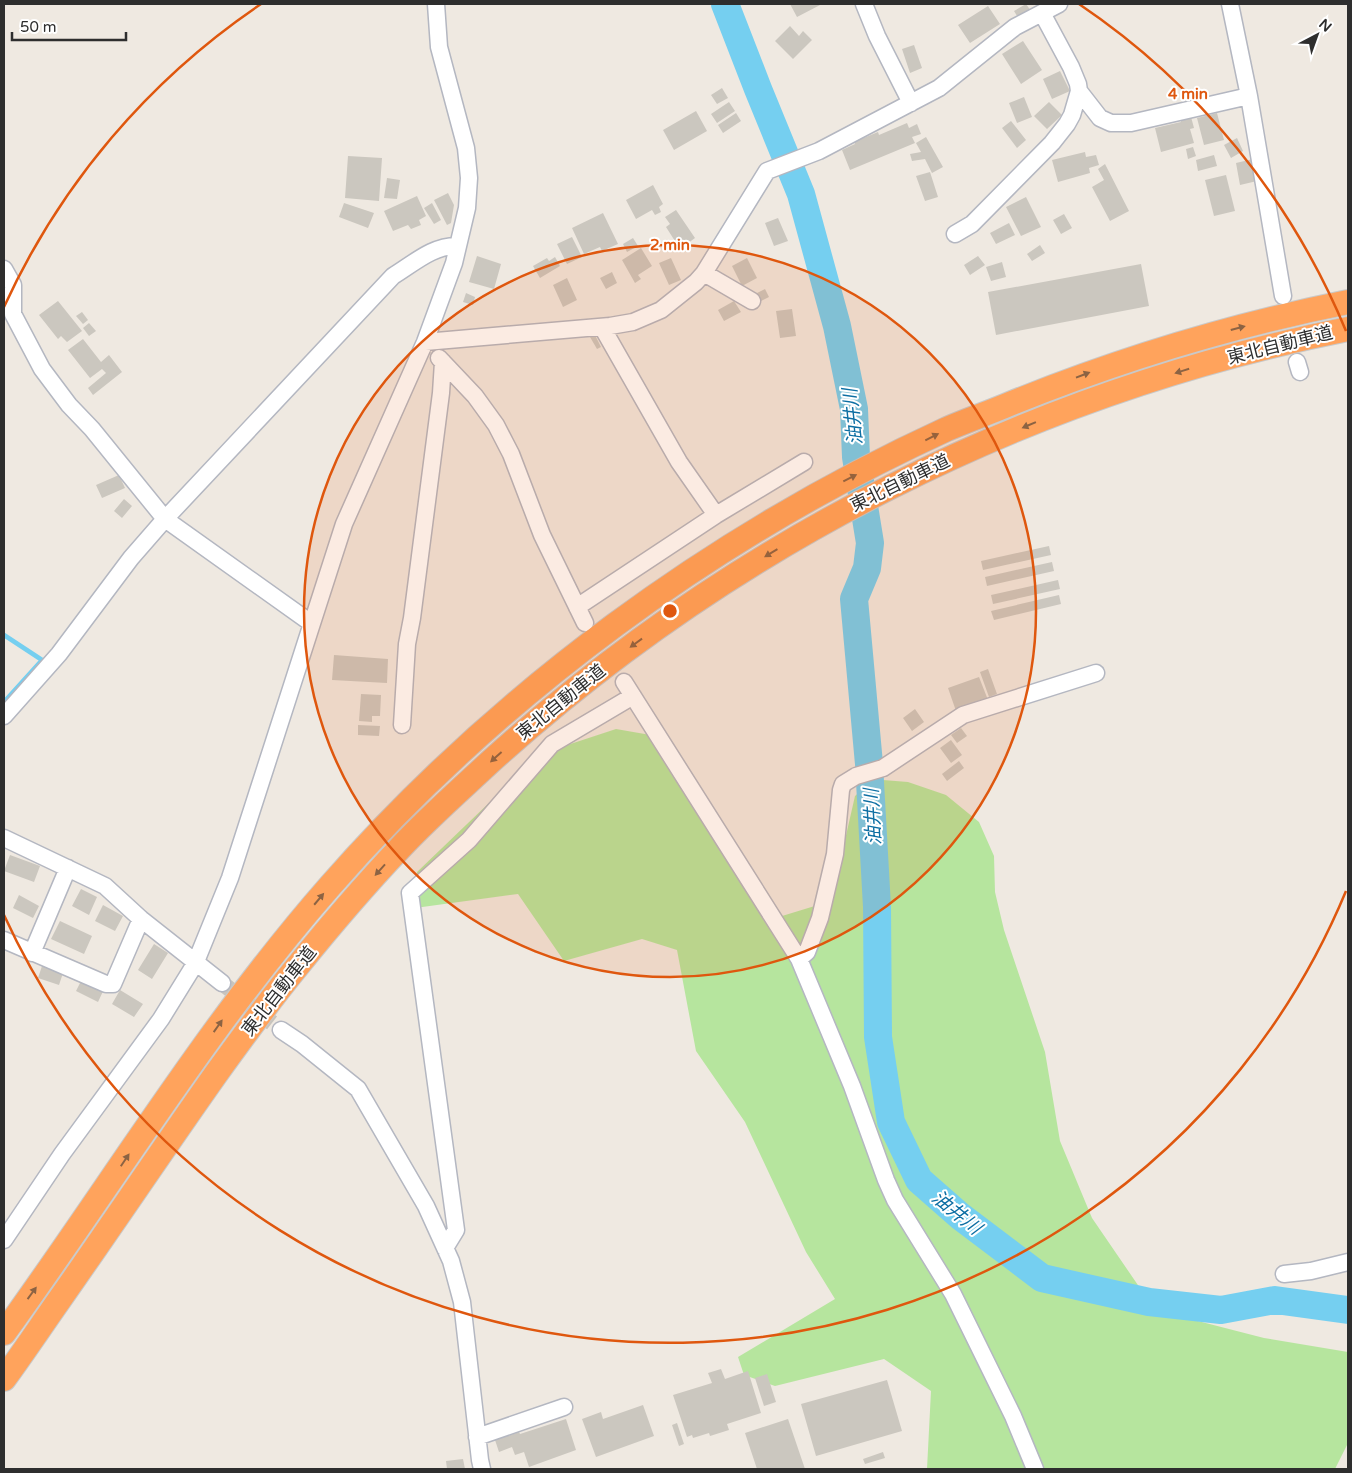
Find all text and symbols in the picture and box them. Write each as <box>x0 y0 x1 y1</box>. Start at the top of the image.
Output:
scale bar <box>12 10 126 42</box>
north arrow <box>1292 10 1342 60</box>
text: N <box>1315 15 1335 36</box>
text: 50 m <box>20 18 57 36</box>
text: 4 min <box>1168 85 1208 103</box>
text: 2 min <box>650 236 690 254</box>
street label: 東北自動車道 <box>1225 321 1335 369</box>
one-way arrow <box>1231 323 1246 331</box>
one-way arrow <box>1175 368 1190 375</box>
one-way arrow <box>1076 371 1090 379</box>
water label: 油井川 <box>839 385 867 446</box>
one-way arrow <box>1022 421 1036 429</box>
one-way arrow <box>925 433 940 441</box>
street label: 東北自動車道 <box>847 449 953 517</box>
one-way arrow <box>843 474 857 482</box>
one-way arrow <box>764 549 777 558</box>
centre of rings <box>661 602 679 620</box>
one-way arrow <box>629 638 643 648</box>
street label: 東北自動車道 <box>512 659 610 745</box>
one-way arrow <box>491 751 503 763</box>
water label: 油井川 <box>860 786 885 846</box>
one-way arrow <box>374 864 386 876</box>
one-way arrow <box>313 894 325 906</box>
street label: 東北自動車道 <box>237 942 321 1040</box>
one-way arrow <box>213 1019 223 1033</box>
one-way arrow <box>120 1153 130 1167</box>
water label: 油井川 <box>927 1186 987 1241</box>
one-way arrow <box>27 1287 38 1300</box>

